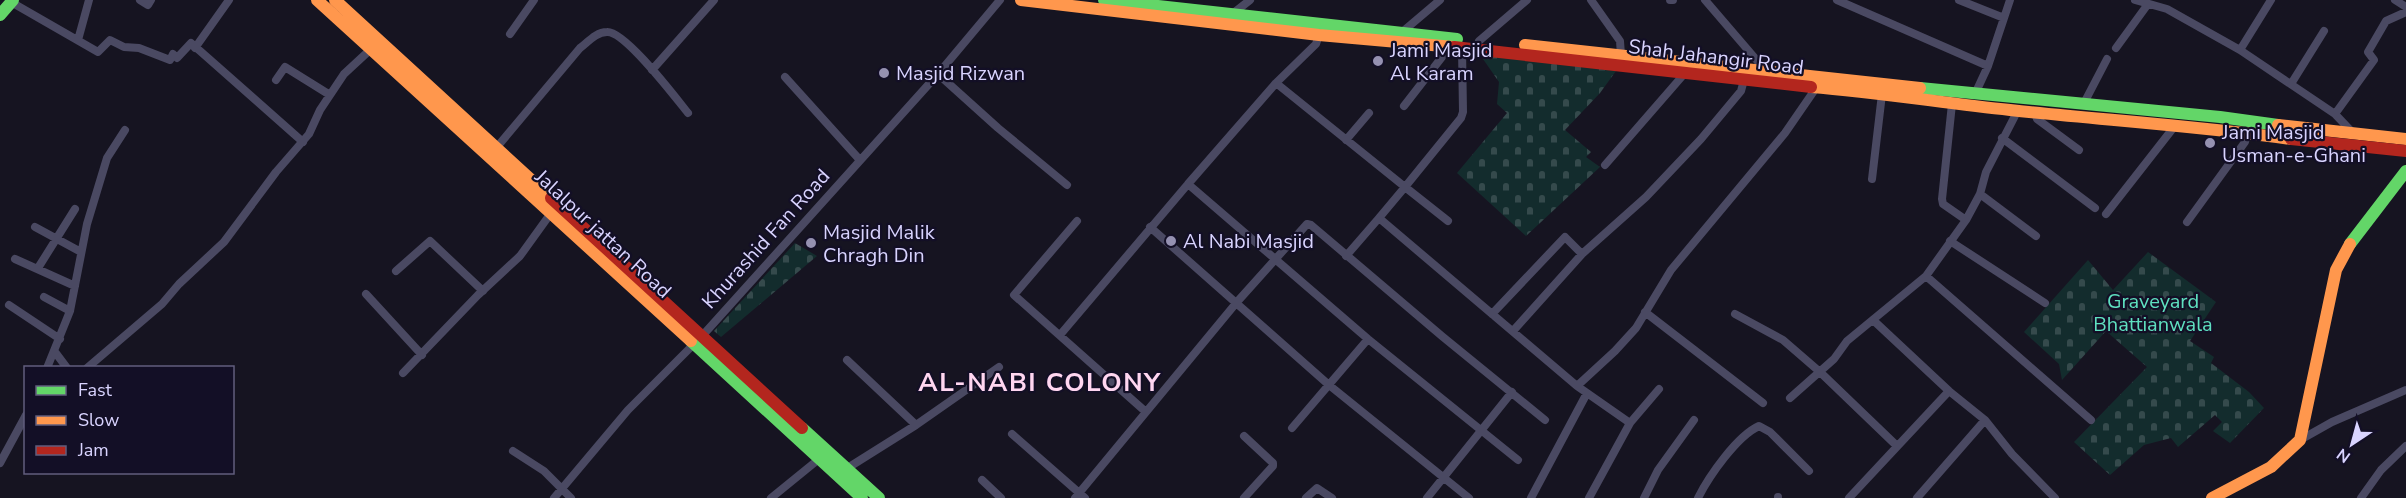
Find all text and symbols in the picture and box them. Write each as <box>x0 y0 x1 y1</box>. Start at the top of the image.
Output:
street label: Shah Jahangir Road <box>1627 33 1805 81</box>
place label: Jami Masjid Al Karam <box>1389 37 1492 87</box>
marker: Jami Masjid Al Karam <box>1371 54 1385 68</box>
place label: Masjid Rizwan <box>896 60 1025 87</box>
marker: Masjid Rizwan <box>877 66 891 80</box>
place label: Jami Masjid Usman-e-Ghani <box>2221 119 2366 169</box>
marker: Jami Masjid Usman-e-Ghani <box>2203 136 2217 150</box>
street label: Jalalpur jattan Road <box>528 163 677 304</box>
street label: Khurashid Fan Road <box>696 163 836 315</box>
place label: Masjid Malik Chragh Din <box>823 219 936 269</box>
place label: Al Nabi Masjid <box>1183 228 1314 255</box>
marker: Al Nabi Masjid <box>1164 234 1178 248</box>
marker: Masjid Malik Chragh Din <box>804 236 818 250</box>
park label: Graveyard Bhattianwala <box>2093 288 2213 338</box>
district label: AL-NABI COLONY <box>918 365 1162 400</box>
legend <box>24 366 234 474</box>
text: Fast <box>78 378 113 402</box>
text: Slow <box>78 408 119 432</box>
north arrow <box>2322 414 2382 474</box>
text: Jam <box>77 438 109 462</box>
text: N <box>2332 443 2355 468</box>

